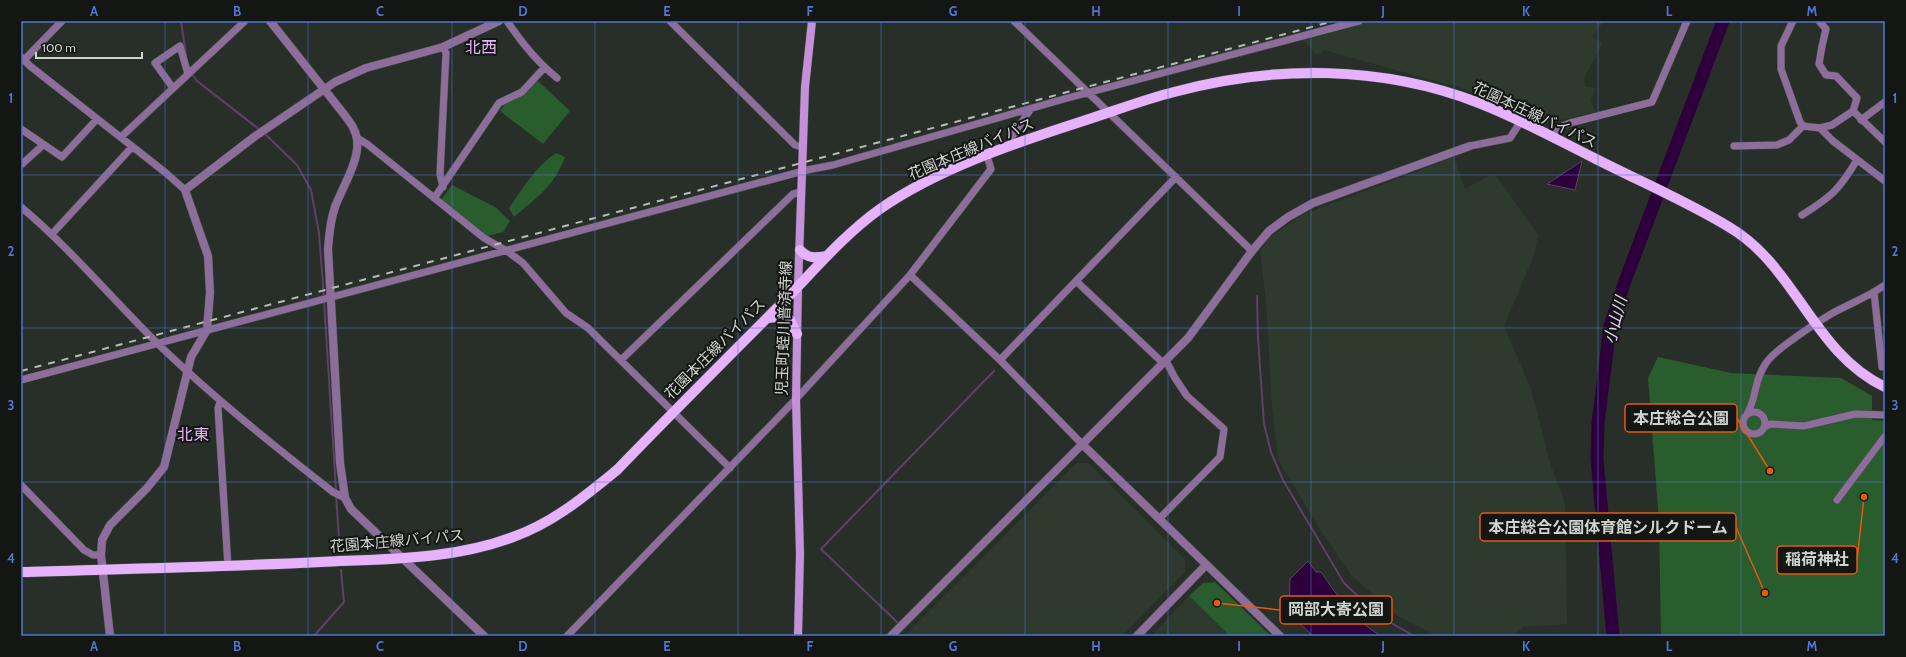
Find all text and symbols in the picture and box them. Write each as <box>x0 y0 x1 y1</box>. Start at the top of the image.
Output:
text: A <box>90 3 99 19</box>
text: B <box>233 3 241 19</box>
text: C <box>376 3 384 19</box>
text: D <box>518 3 528 19</box>
text: E <box>663 3 671 19</box>
text: F <box>807 3 814 19</box>
text: G <box>949 3 958 19</box>
text: H <box>1091 3 1101 19</box>
text: I <box>1237 3 1241 19</box>
text: J <box>1380 3 1385 19</box>
text: K <box>1522 3 1531 19</box>
text: L <box>1666 3 1673 19</box>
text: M <box>1807 3 1818 19</box>
scale bar <box>36 34 142 60</box>
district label: 北西 <box>465 38 497 57</box>
text: 100 m <box>42 40 76 55</box>
street label: 花園本庄線バイパス <box>1470 78 1600 152</box>
text: 1 <box>9 90 13 106</box>
text: 1 <box>1893 90 1897 106</box>
street label: 花園本庄線バイパス <box>905 114 1037 184</box>
text: 2 <box>8 243 15 259</box>
text: 2 <box>1892 243 1899 259</box>
street label: 児玉町蛭川普済寺線 <box>773 260 795 396</box>
water label: 小山川 <box>1600 293 1631 346</box>
street label: 花園本庄線バイパス <box>661 295 769 403</box>
text: 3 <box>7 397 15 413</box>
text: 3 <box>1891 397 1899 413</box>
callout: 本庄総合公園 <box>1625 404 1737 432</box>
text: 本庄総合公園 <box>1633 409 1729 428</box>
district label: 北東 <box>177 425 209 444</box>
callout: 本庄総合公園体育館シルクドーム <box>1480 513 1736 541</box>
text: 本庄総合公園体育館シルクドーム <box>1488 518 1728 537</box>
street label: 花園本庄線バイパス <box>329 526 465 556</box>
callout: 稲荷神社 <box>1777 546 1857 574</box>
text: 4 <box>7 550 15 566</box>
text: 稲荷神社 <box>1785 550 1849 569</box>
text: 4 <box>1891 550 1899 566</box>
callout: 岡部大寄公園 <box>1280 596 1392 624</box>
text: 岡部大寄公園 <box>1288 600 1384 619</box>
text: A <box>90 638 99 654</box>
text: B <box>233 638 241 654</box>
text: C <box>376 638 384 654</box>
text: D <box>518 638 528 654</box>
text: E <box>663 638 671 654</box>
text: F <box>807 638 814 654</box>
text: G <box>949 638 958 654</box>
text: H <box>1091 638 1101 654</box>
text: I <box>1237 638 1241 654</box>
text: J <box>1380 638 1385 654</box>
text: K <box>1522 638 1531 654</box>
text: L <box>1666 638 1673 654</box>
text: M <box>1807 638 1818 654</box>

